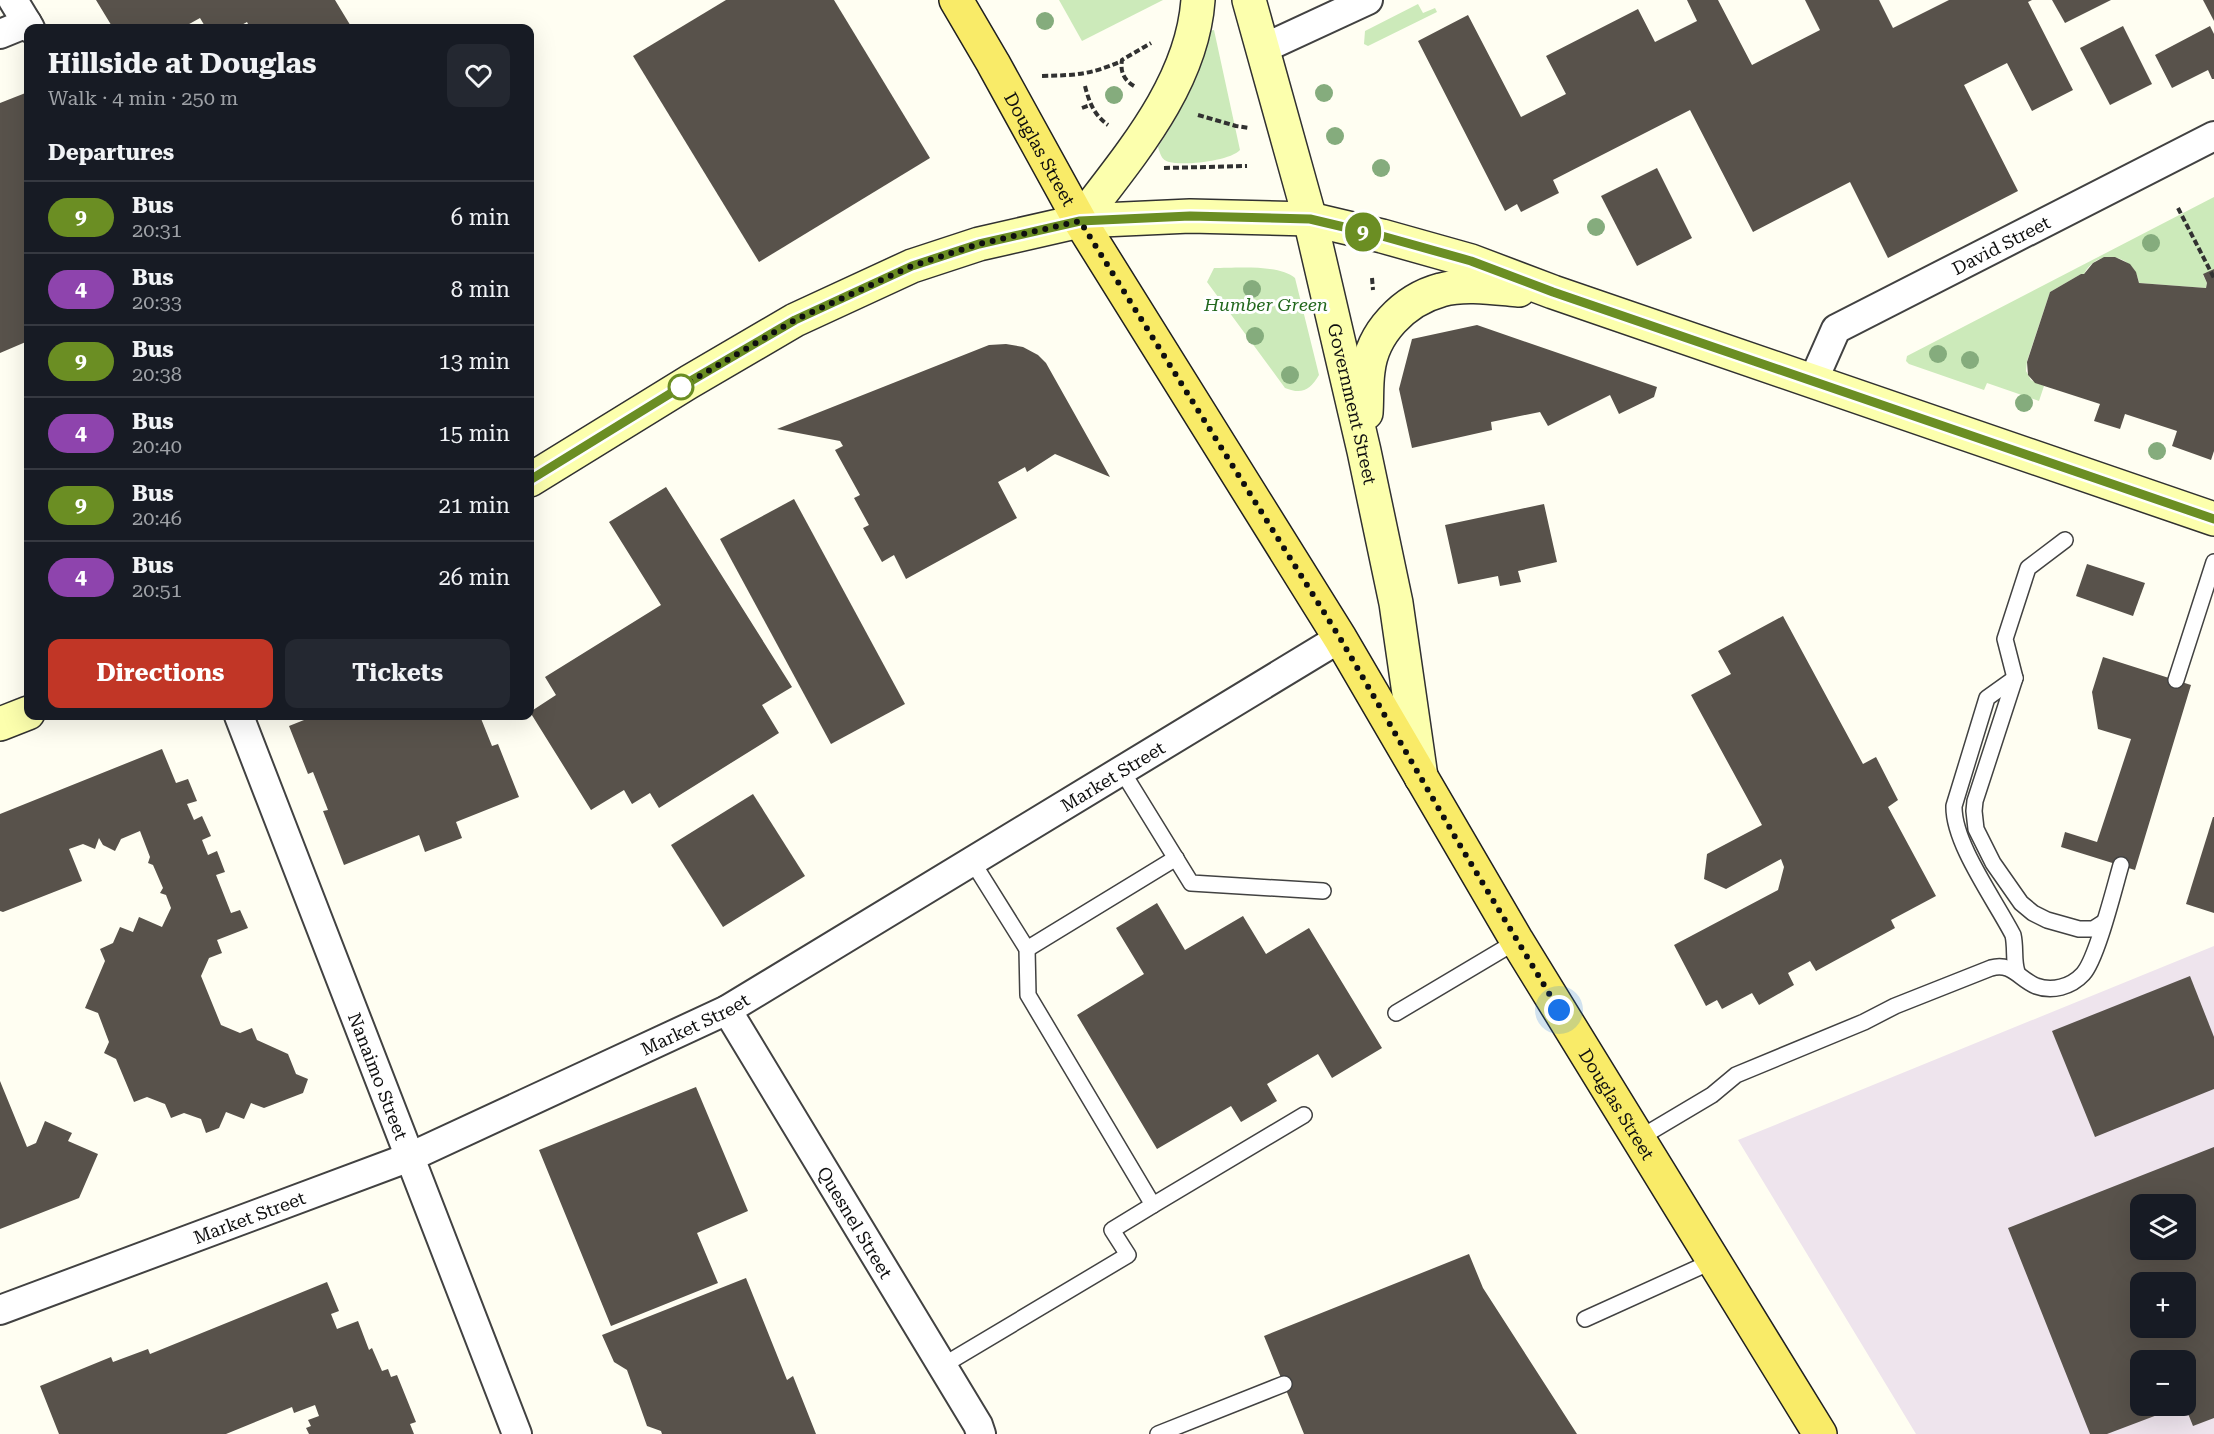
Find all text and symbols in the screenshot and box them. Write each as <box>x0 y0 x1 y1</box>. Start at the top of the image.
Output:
button: heart <box>447 44 510 107</box>
text: Hillside at Douglas <box>48 47 317 80</box>
text: Walk · 4 min · 250 m <box>48 86 238 110</box>
street label: Douglas Street <box>1000 88 1080 210</box>
text: Departures <box>48 140 174 165</box>
text: Bus <box>132 193 174 218</box>
text: 9 <box>75 205 87 229</box>
text: 6 min <box>451 205 510 230</box>
street label: David Street <box>1948 211 2054 279</box>
line badge: 9 <box>1344 212 1382 252</box>
text: 20:31 <box>132 218 182 242</box>
text: 9 <box>1357 220 1369 244</box>
text: Bus <box>132 265 174 290</box>
text: 4 <box>75 277 87 301</box>
text: 8 min <box>451 277 510 302</box>
text: 20:33 <box>132 290 182 314</box>
park label: Humber Green <box>1203 294 1328 315</box>
street label: Government Street <box>1324 321 1381 487</box>
text: Bus <box>132 337 174 362</box>
text: 9 <box>75 349 87 373</box>
text: 13 min <box>439 349 510 374</box>
text: 20:38 <box>132 362 182 386</box>
unlabelled marker <box>668 374 694 400</box>
text: Bus <box>132 409 174 434</box>
text: 4 <box>75 421 87 445</box>
text: 15 min <box>439 421 510 446</box>
text: 20:40 <box>132 434 182 458</box>
text: Bus <box>132 481 174 506</box>
text: 9 <box>75 493 87 517</box>
text: 21 min <box>439 493 510 518</box>
text: 20:46 <box>132 506 182 530</box>
text: Bus <box>132 553 174 578</box>
text: 4 <box>75 565 87 589</box>
text: 26 min <box>439 565 510 590</box>
text: 20:51 <box>132 578 182 602</box>
button: Directions <box>48 639 273 708</box>
button: Tickets <box>285 639 510 708</box>
street label: Market Street <box>1057 736 1169 816</box>
street label: Market Street <box>637 988 753 1059</box>
your location <box>1544 995 1574 1025</box>
street label: Nanaimo Street <box>344 1009 413 1143</box>
street label: Douglas Street <box>1575 1044 1659 1164</box>
street label: Quesnel Street <box>813 1162 897 1282</box>
street label: Market Street <box>190 1186 308 1247</box>
map controls <box>2130 1194 2196 1416</box>
button: layers <box>2130 1194 2196 1260</box>
button: + <box>2130 1272 2196 1338</box>
button: − <box>2130 1350 2196 1416</box>

